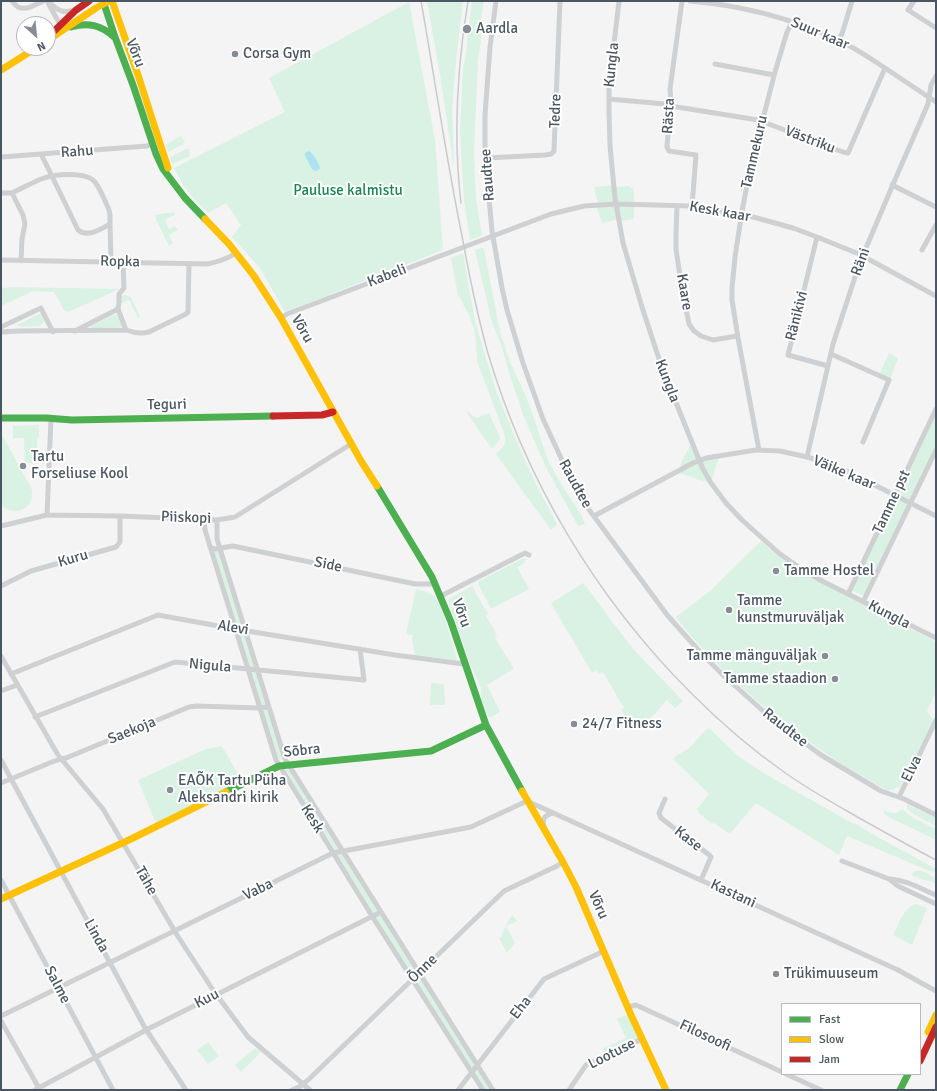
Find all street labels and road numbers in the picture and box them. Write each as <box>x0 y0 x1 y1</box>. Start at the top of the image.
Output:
street label: Suur kaar <box>788 14 852 54</box>
street label: Võru <box>121 36 149 70</box>
street label: Kungla <box>601 42 623 88</box>
street label: Tedre <box>546 94 566 128</box>
street label: Rästa <box>659 98 679 134</box>
street label: Tammekuru <box>738 114 772 190</box>
street label: Västriku <box>782 122 838 158</box>
street label: Rahu <box>60 142 94 162</box>
street label: Raudtee <box>477 148 499 202</box>
street label: Kesk kaar <box>688 198 752 226</box>
street label: Räni <box>848 245 874 279</box>
street label: Ropka <box>100 253 140 271</box>
street label: Kabeli <box>365 260 409 292</box>
street label: Kaare <box>672 272 696 312</box>
street label: Ränikivi <box>782 289 812 343</box>
street label: Võru <box>287 312 317 346</box>
street label: Kungla <box>651 357 683 405</box>
street label: Teguri <box>147 396 187 414</box>
street label: Väike kaar <box>810 452 878 494</box>
street label: Raudtee <box>554 457 596 511</box>
street label: Tamme pst <box>869 467 915 537</box>
street label: Piiskopi <box>161 508 211 528</box>
street label: Kuru <box>56 546 90 572</box>
street label: Side <box>313 553 343 577</box>
street label: Võru <box>447 596 475 630</box>
street label: Kungla <box>865 597 913 633</box>
street label: Alevi <box>216 617 250 639</box>
street label: Nigula <box>188 655 232 677</box>
street label: Raudtee <box>759 705 811 751</box>
street label: Saekoja <box>105 713 159 749</box>
street label: Sõbra <box>283 740 321 762</box>
street label: Elva <box>898 753 926 785</box>
street label: Kesk <box>296 801 328 837</box>
street label: Kase <box>670 822 706 856</box>
street label: Tähe <box>131 863 161 899</box>
street label: Vaba <box>240 875 276 905</box>
street label: Kastani <box>707 876 759 912</box>
street label: Võru <box>584 888 612 922</box>
street label: Linda <box>80 916 112 956</box>
street label: Õnne <box>405 951 441 987</box>
street label: Salme <box>40 963 74 1007</box>
street label: Kuu <box>192 985 222 1013</box>
street label: Eha <box>506 993 536 1023</box>
street label: Filosoofi <box>676 1016 734 1056</box>
street label: Lootuse <box>585 1035 639 1073</box>

